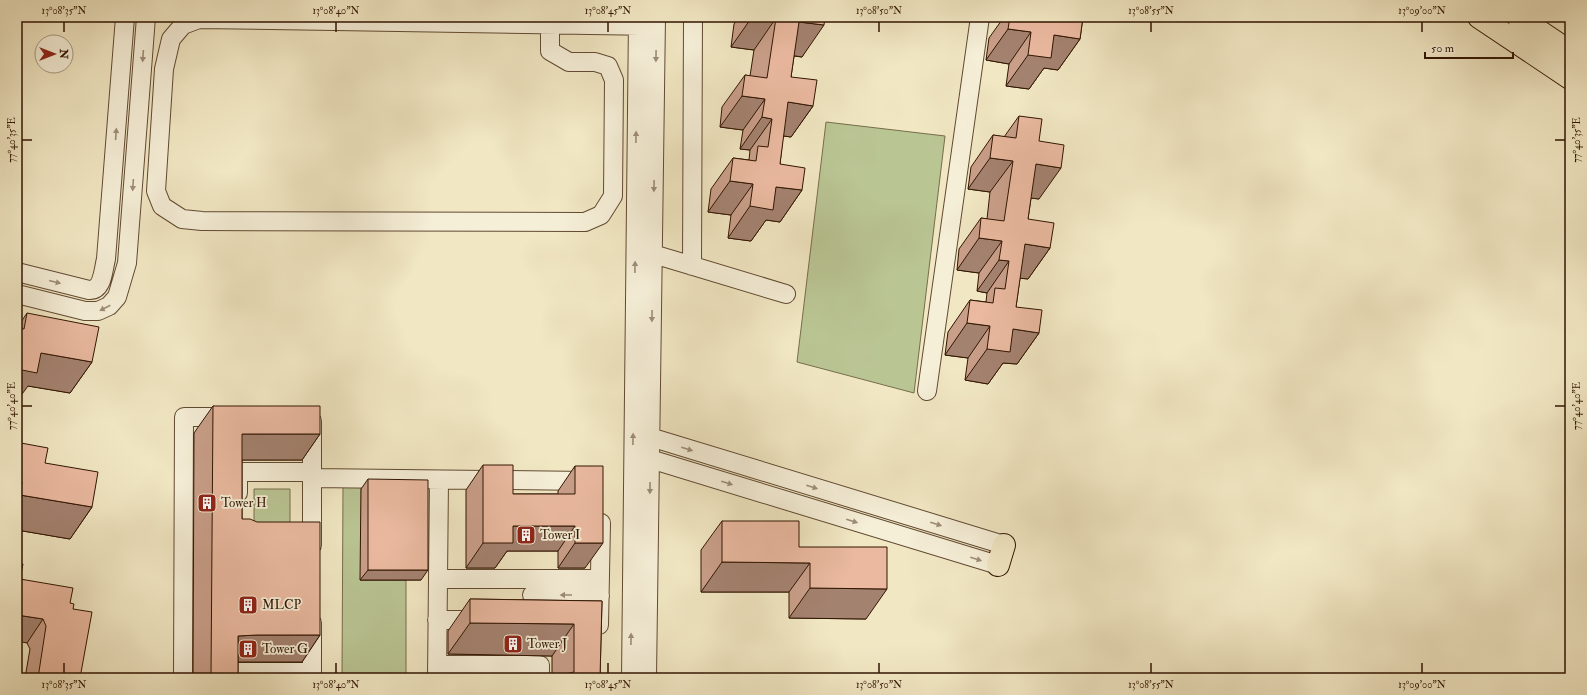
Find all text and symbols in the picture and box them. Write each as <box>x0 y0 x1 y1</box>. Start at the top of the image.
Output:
text: 13°08'35"N <box>42 5 86 17</box>
text: 13°08'40"N <box>312 5 360 17</box>
text: 13°08'45"N <box>585 5 631 17</box>
text: 13°08'50"N <box>856 5 902 17</box>
text: 13°08'55"N <box>1128 5 1174 17</box>
text: 13°09'00"N <box>1398 5 1446 17</box>
north arrow <box>34 34 74 74</box>
scale bar <box>1425 34 1513 60</box>
text: 50 m <box>1431 41 1455 56</box>
text: N <box>57 48 70 60</box>
one-way arrow <box>140 50 146 62</box>
one-way arrow <box>652 50 659 62</box>
text: 77°40'35"E <box>6 117 18 163</box>
text: 77°40'35"E <box>1571 117 1583 163</box>
one-way arrow <box>112 128 119 140</box>
one-way arrow <box>633 130 639 143</box>
one-way arrow <box>129 179 136 192</box>
one-way arrow <box>651 180 657 193</box>
one-way arrow <box>632 260 638 273</box>
one-way arrow <box>49 279 61 285</box>
one-way arrow <box>99 304 110 311</box>
one-way arrow <box>649 310 655 323</box>
text: 77°40'40"E <box>6 382 18 430</box>
text: 77°40'40"E <box>1571 382 1583 430</box>
one-way arrow <box>630 432 636 445</box>
one-way arrow <box>682 446 694 452</box>
one-way arrow <box>722 480 734 486</box>
one-way arrow <box>646 482 653 494</box>
one-way arrow <box>806 484 818 490</box>
building icon: Tower H <box>196 492 218 514</box>
place label: Tower H <box>221 495 267 511</box>
one-way arrow <box>846 518 858 524</box>
one-way arrow <box>931 521 943 527</box>
building icon: Tower I <box>515 524 537 546</box>
place label: Tower I <box>540 527 580 543</box>
one-way arrow <box>971 556 983 562</box>
one-way arrow <box>559 592 572 598</box>
building icon: MLCP <box>237 594 259 616</box>
place label: MLCP <box>262 597 302 613</box>
one-way arrow <box>628 632 634 645</box>
building icon: Tower J <box>502 633 524 655</box>
place label: Tower J <box>527 636 567 652</box>
building icon: Tower G <box>237 638 259 660</box>
place label: Tower G <box>262 641 308 657</box>
text: 13°08'35"N <box>42 679 86 691</box>
text: 13°08'40"N <box>312 679 360 691</box>
text: 13°08'45"N <box>585 679 631 691</box>
text: 13°08'50"N <box>856 679 902 691</box>
text: 13°08'55"N <box>1128 679 1174 691</box>
text: 13°09'00"N <box>1398 679 1446 691</box>

